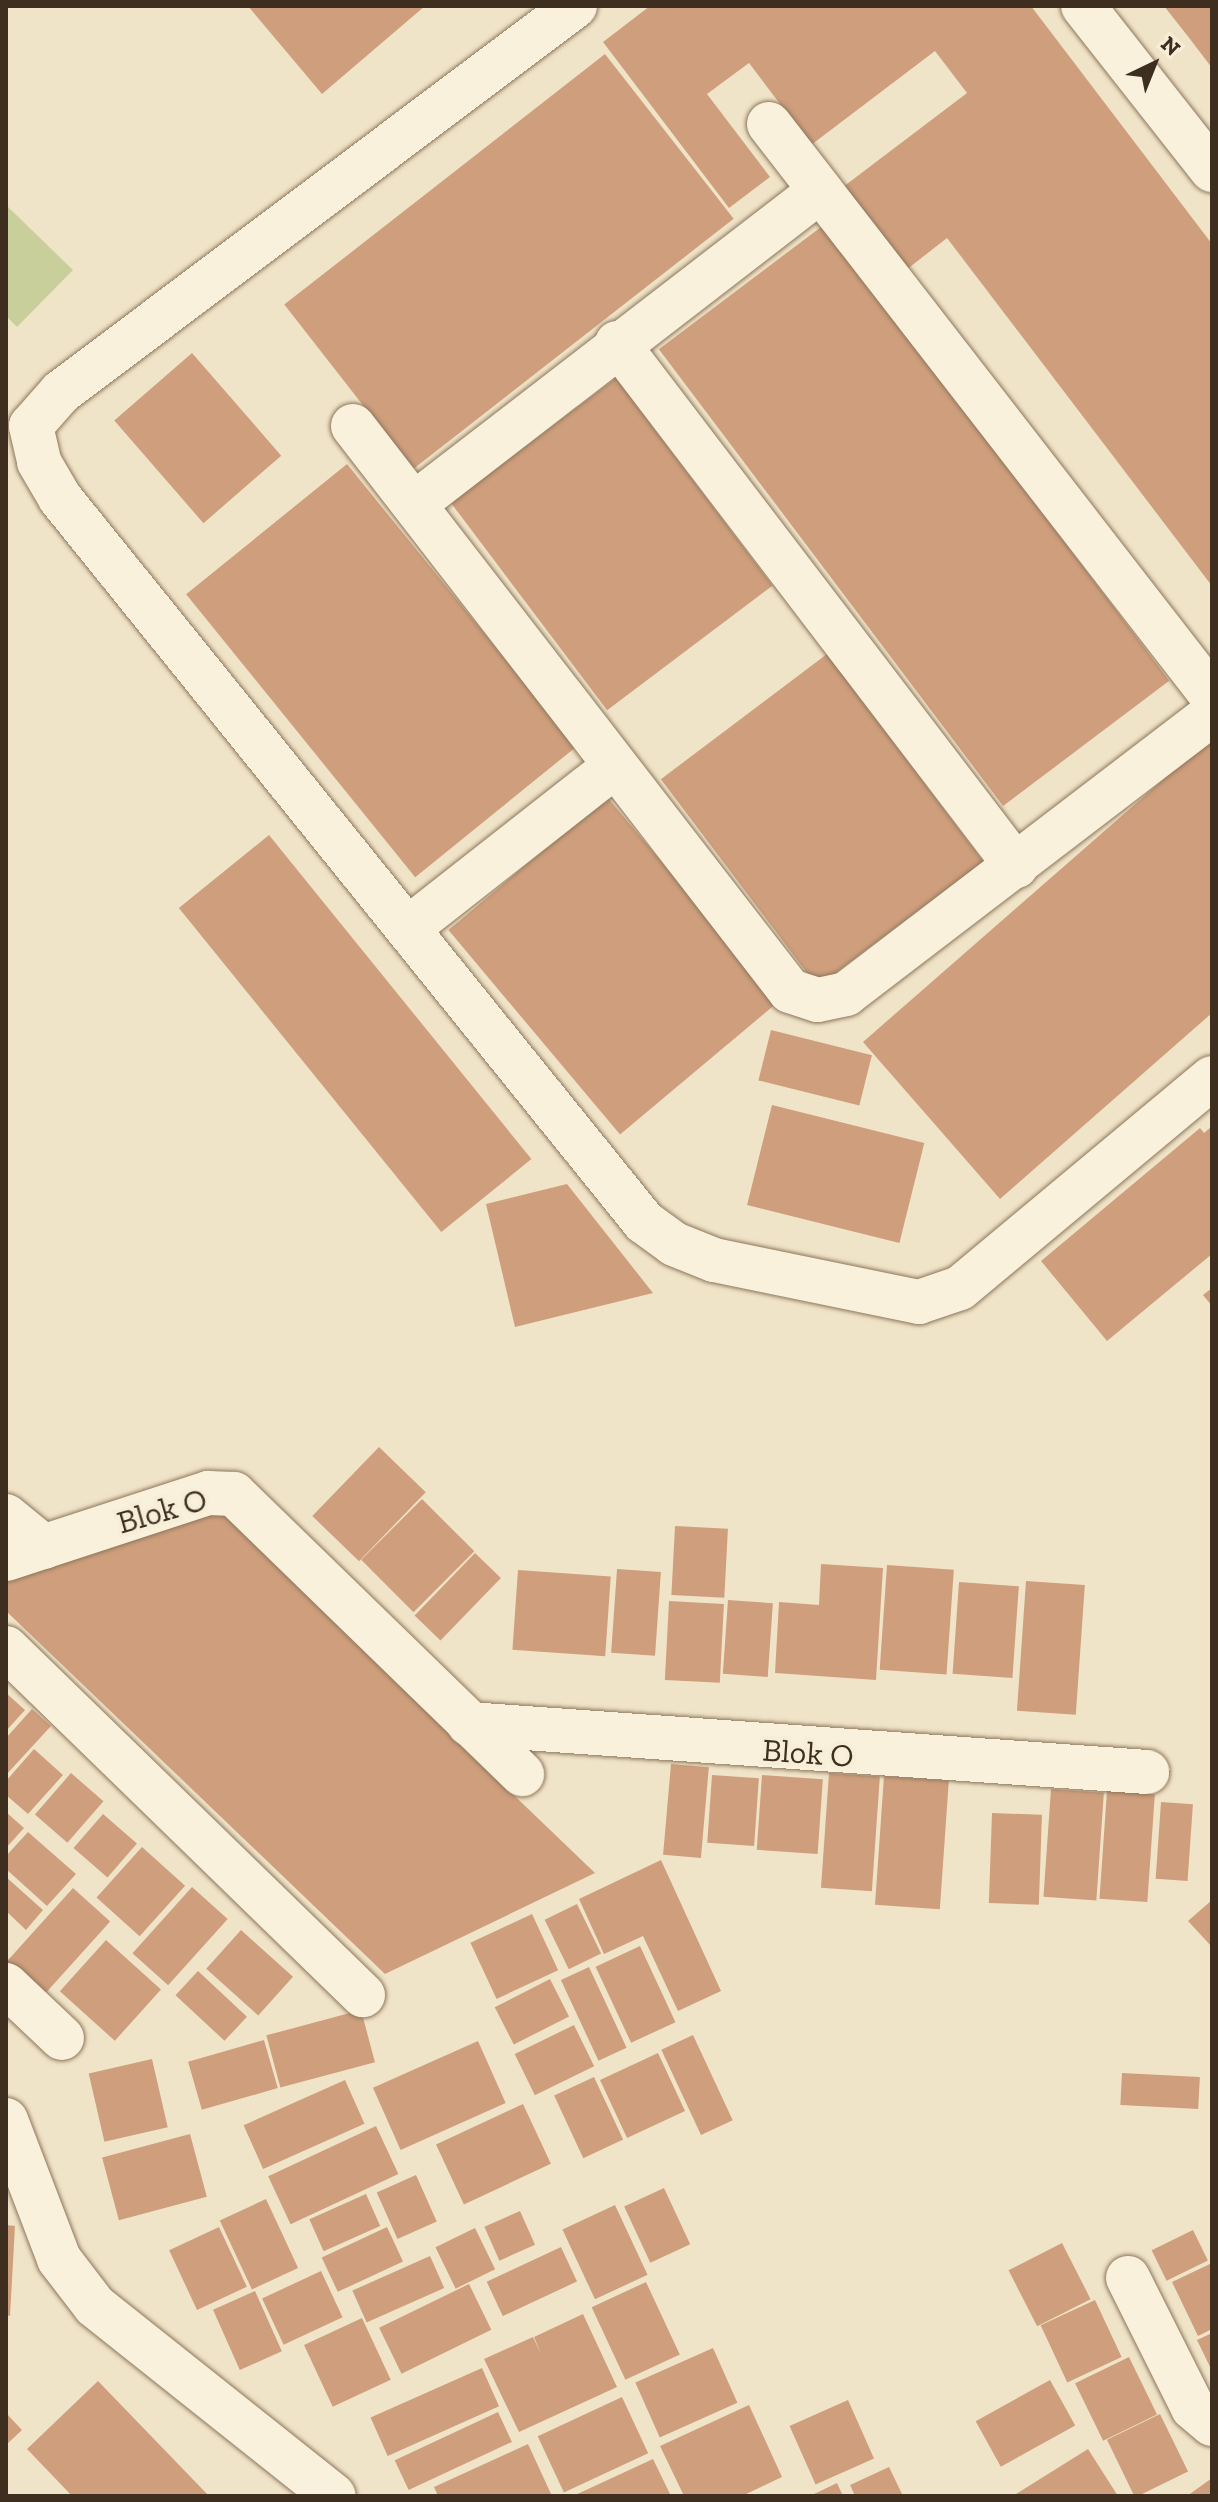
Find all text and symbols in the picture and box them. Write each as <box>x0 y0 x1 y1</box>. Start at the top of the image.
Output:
north arrow <box>1114 24 1194 104</box>
text: N <box>1155 30 1186 62</box>
street label: Blok O <box>113 1480 211 1542</box>
street label: Blok O <box>761 1731 855 1775</box>

